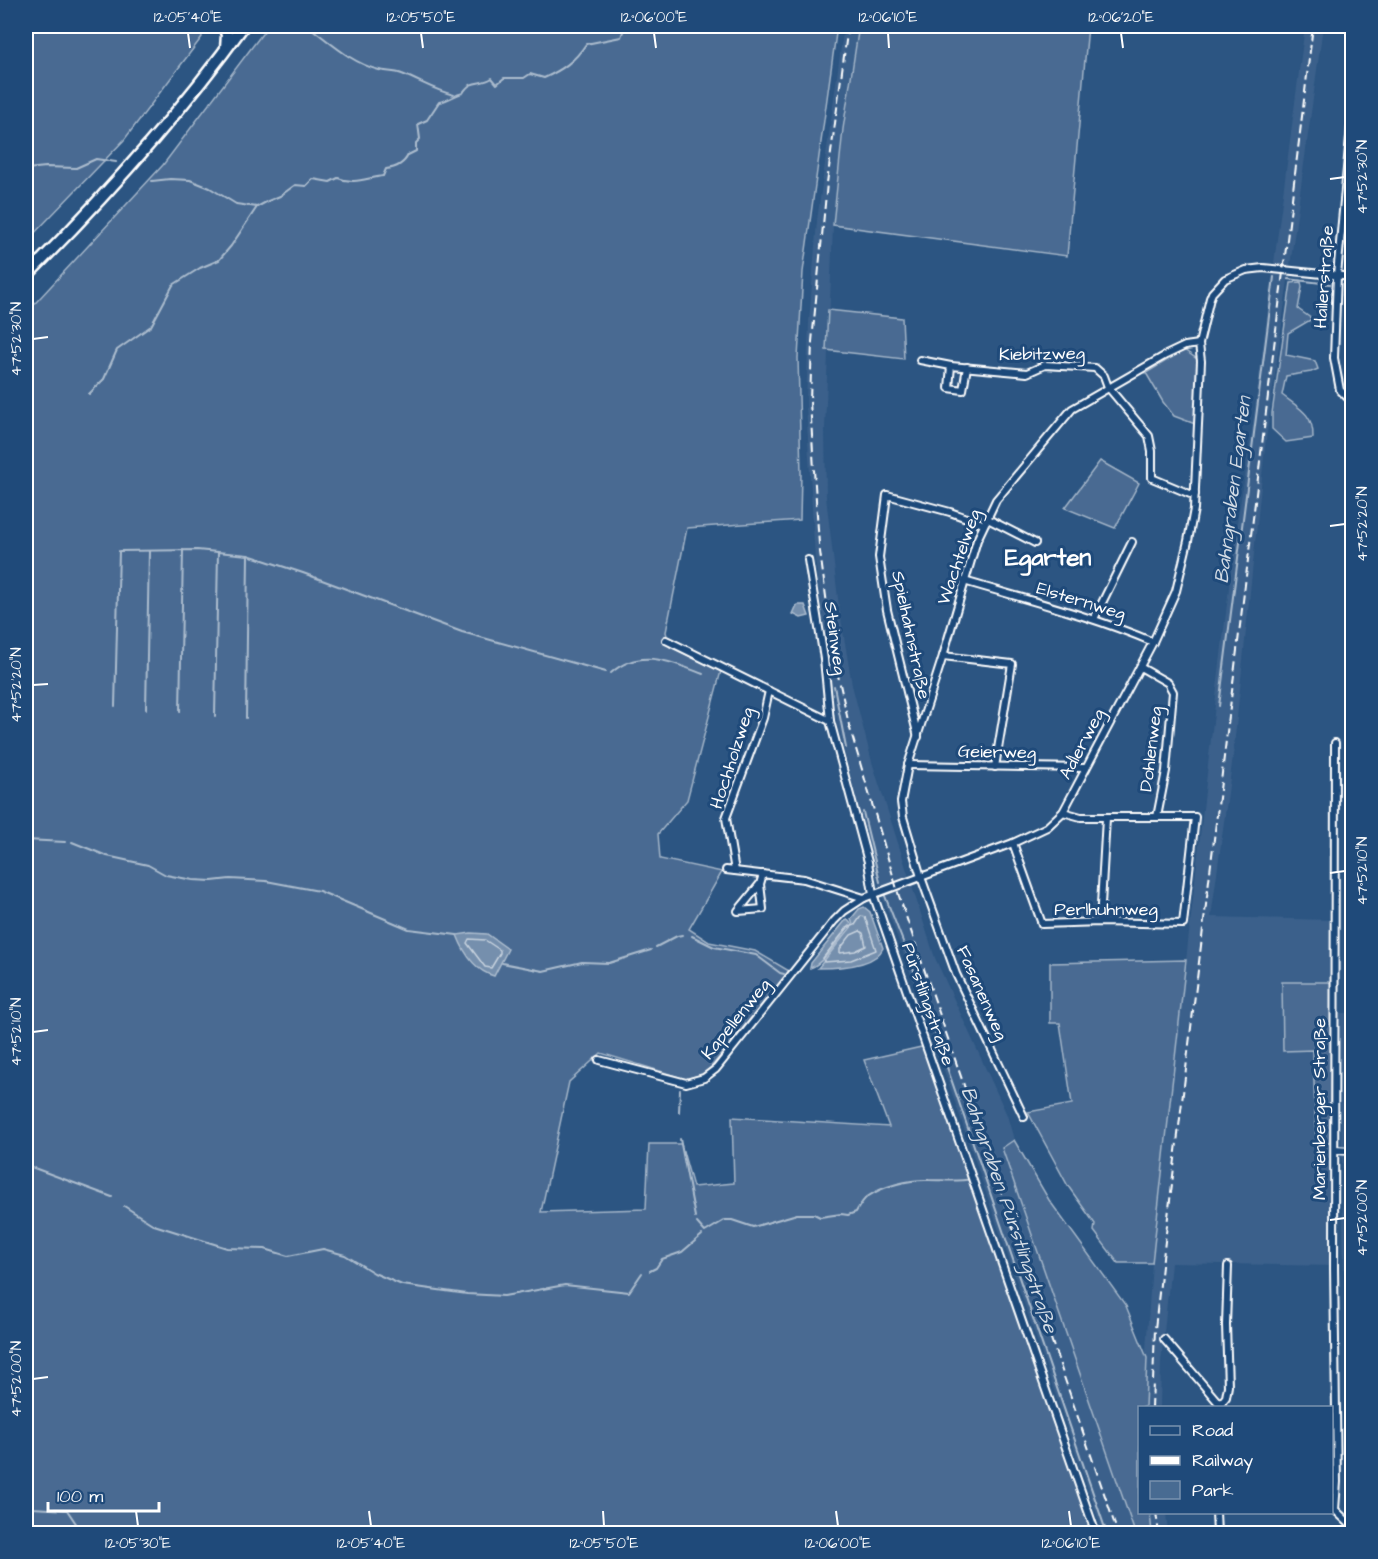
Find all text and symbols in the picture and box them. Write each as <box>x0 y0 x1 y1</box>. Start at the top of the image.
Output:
text: 12°05'40"E <box>154 7 222 28</box>
text: 12°05'50"E <box>387 7 456 28</box>
text: 12°06'00"E <box>621 7 687 28</box>
text: 12°06'10"E <box>859 7 918 28</box>
text: 12°06'20"E <box>1088 7 1154 28</box>
text: 47°52'30"N <box>1352 140 1373 214</box>
street label: Hailerstraße <box>1308 224 1340 329</box>
text: 47°52'30"N <box>6 302 27 376</box>
street label: Kiebitzweg <box>999 341 1085 368</box>
water label: Bahngraben Egarten <box>1208 393 1260 585</box>
text: 47°52'20"N <box>1352 486 1373 562</box>
street label: Wachtelweg <box>931 506 988 609</box>
district label: Egarten <box>1005 541 1091 576</box>
street label: Spielhahnstraße <box>885 568 937 702</box>
street label: Elsternweg <box>1033 576 1129 627</box>
street label: Steinweg <box>816 600 853 676</box>
text: 47°52'20"N <box>6 647 27 723</box>
street label: Hochholzweg <box>704 704 761 812</box>
street label: Adlerweg <box>1053 704 1112 784</box>
street label: Dohlenweg <box>1133 705 1170 793</box>
street label: Geierweg <box>958 739 1036 766</box>
text: 47°52'10"N <box>1352 837 1373 905</box>
street label: Perlhuhnweg <box>1054 897 1158 923</box>
street label: Pürstlingstraße <box>894 939 961 1069</box>
street label: Fasanenweg <box>949 942 1014 1045</box>
street label: Kapellenweg <box>696 973 777 1065</box>
text: 47°52'10"N <box>6 998 27 1066</box>
street label: Marienberger Straße <box>1307 1018 1333 1200</box>
water label: Bahngraben Pürstlingstraße <box>953 1083 1065 1338</box>
text: 47°52'00"N <box>1352 1180 1373 1256</box>
text: 47°52'00"N <box>6 1341 27 1417</box>
legend <box>1138 1406 1333 1514</box>
text: Road <box>1192 1418 1233 1443</box>
text: Railway <box>1192 1448 1253 1474</box>
scale bar <box>48 1475 159 1513</box>
text: Park <box>1192 1478 1234 1503</box>
text: 100 m <box>57 1484 103 1509</box>
text: 12°05'30"E <box>105 1533 171 1554</box>
text: 12°05'40"E <box>337 1533 405 1554</box>
text: 12°05'50"E <box>570 1533 639 1554</box>
text: 12°06'00"E <box>805 1533 871 1554</box>
text: 12°06'10"E <box>1042 1533 1101 1554</box>

